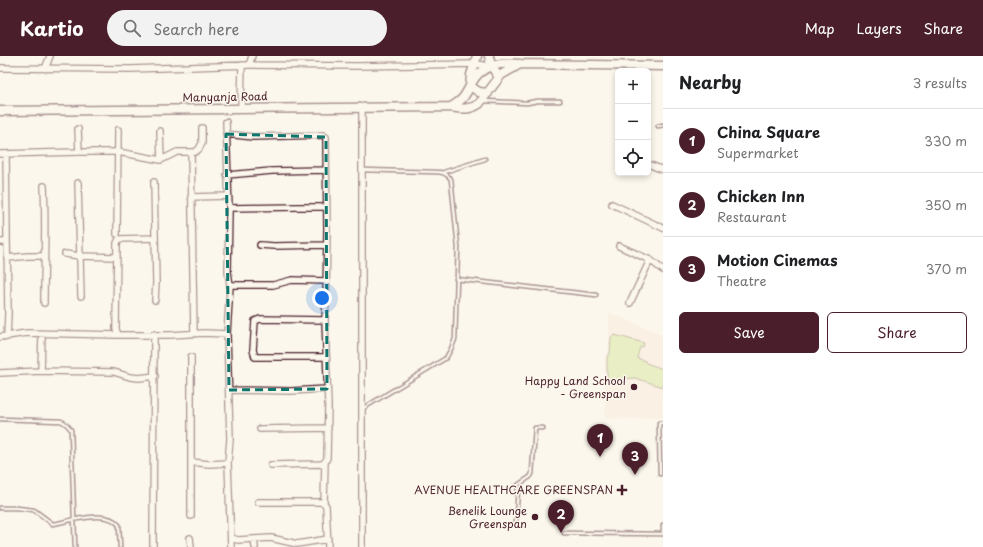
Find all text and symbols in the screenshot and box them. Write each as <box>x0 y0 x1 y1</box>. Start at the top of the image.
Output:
search box <box>107 10 387 46</box>
text: Kartio <box>20 14 83 42</box>
icon: search <box>121 17 143 39</box>
text: Search here <box>153 17 239 40</box>
text: Map <box>805 18 835 39</box>
text: Layers <box>857 18 902 39</box>
text: Share <box>924 18 963 39</box>
map controls <box>615 68 651 176</box>
button: + <box>615 68 651 104</box>
text: Nearby <box>679 69 741 95</box>
text: 3 results <box>913 73 967 92</box>
street label: Manyanja Road <box>182 87 268 106</box>
button: − <box>615 104 651 140</box>
text: China Square <box>717 120 820 143</box>
text: 1 <box>689 131 695 150</box>
text: 330 m <box>924 131 967 150</box>
button: locate <box>615 140 651 176</box>
text: Supermarket <box>717 143 799 162</box>
text: Chicken Inn <box>717 184 805 207</box>
text: 2 <box>687 195 697 214</box>
text: 350 m <box>925 195 967 214</box>
text: Restaurant <box>717 207 787 226</box>
text: Motion Cinemas <box>717 248 838 271</box>
text: 3 <box>688 259 696 278</box>
text: 370 m <box>926 259 967 278</box>
text: Theatre <box>717 271 766 290</box>
your location <box>312 288 332 308</box>
button: Save <box>679 312 819 353</box>
button: Share <box>827 312 967 353</box>
place label: Happy Land School - Greenspan <box>525 372 626 402</box>
marker: Happy Land School - Greenspan <box>629 382 639 392</box>
pin: 1 <box>587 424 613 457</box>
pin: 3 <box>622 442 648 475</box>
place label: AVENUE HEALTHCARE GREENSPAN <box>414 481 613 498</box>
marker: AVENUE HEALTHCARE GREENSPAN <box>616 484 628 496</box>
pin: 2 <box>548 500 574 533</box>
place label: Benelik Lounge Greenspan <box>448 502 527 532</box>
marker: Benelik Lounge Greenspan <box>530 512 540 522</box>

